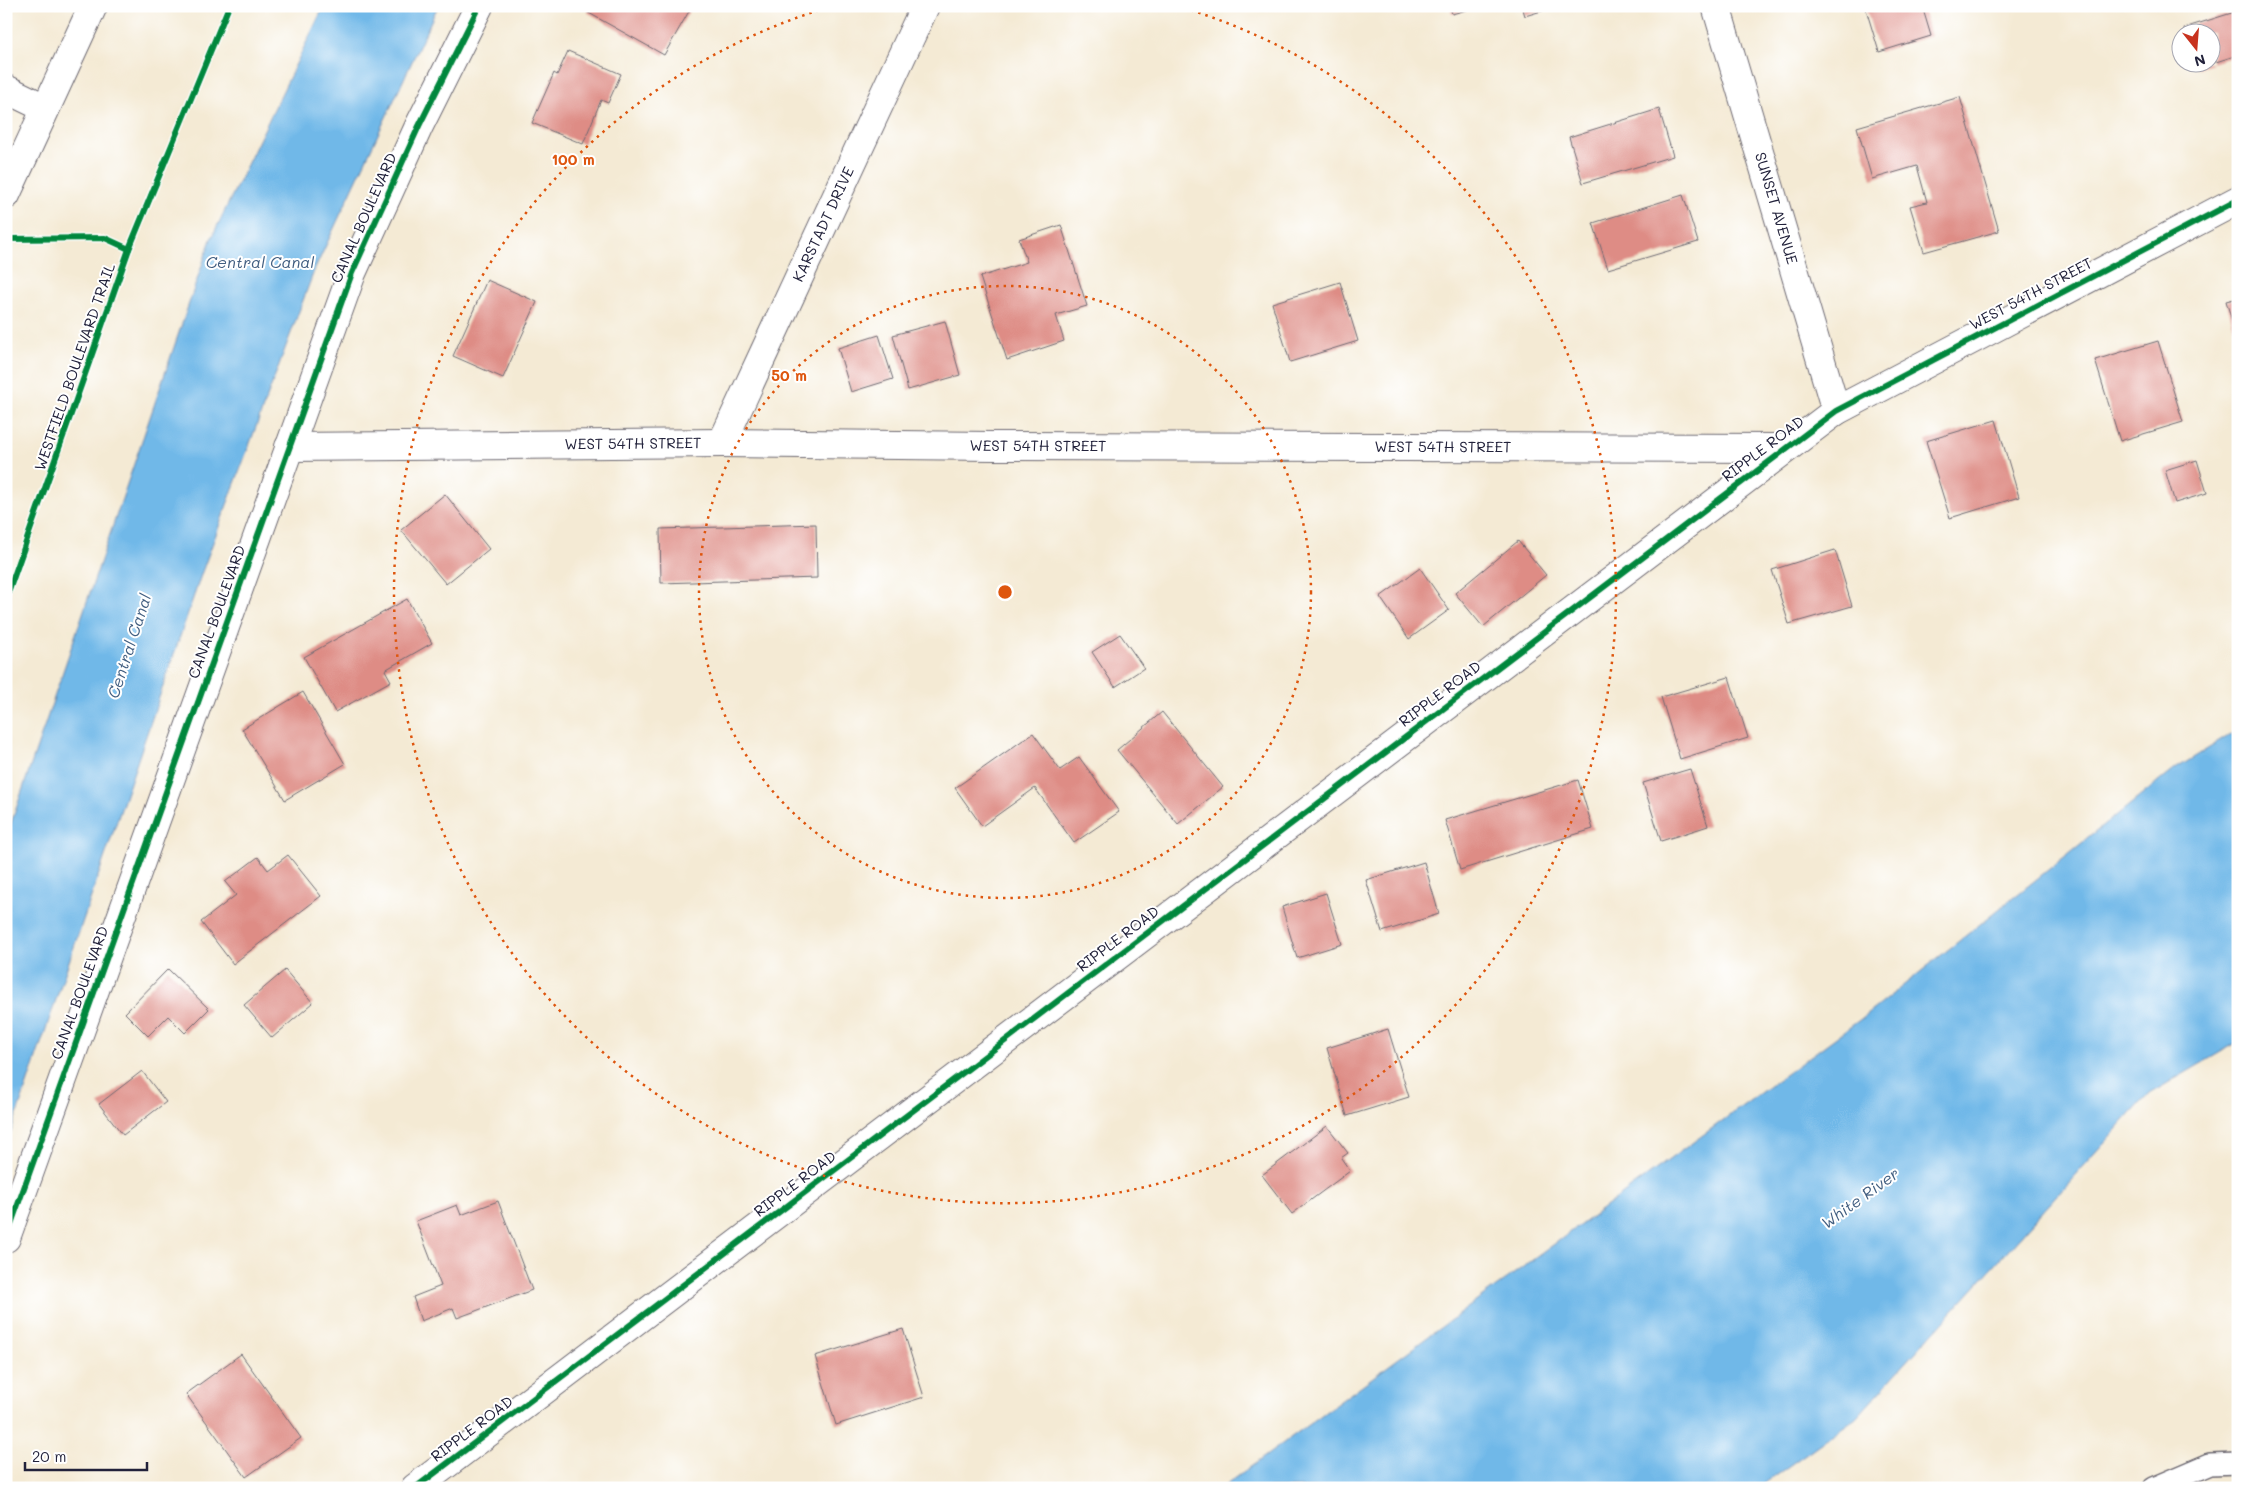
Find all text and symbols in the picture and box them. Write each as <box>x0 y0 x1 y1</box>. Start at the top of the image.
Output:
north arrow <box>2172 22 2222 72</box>
text: N <box>2192 50 2208 72</box>
street label: CANAL BOULEVARD <box>325 149 401 286</box>
text: 100 m <box>551 149 595 169</box>
street label: SUNSET AVENUE <box>1751 150 1803 267</box>
street label: KARSTADT DRIVE <box>787 163 858 285</box>
water label: Central Canal <box>206 251 314 272</box>
street label: WEST 54TH STREET <box>1965 252 2096 334</box>
street label: WESTFIELD BOULEVARD TRAIL <box>29 260 119 473</box>
text: 50 m <box>771 365 807 385</box>
street label: RIPPLE ROAD <box>1717 411 1808 486</box>
street label: WEST 54TH STREET <box>564 432 701 453</box>
street label: WEST 54TH STREET <box>969 435 1106 455</box>
street label: WEST 54TH STREET <box>1375 436 1511 456</box>
street label: CANAL BOULEVARD <box>183 542 250 681</box>
centre of rings <box>996 583 1014 601</box>
water label: Central Canal <box>102 591 155 701</box>
street label: RIPPLE ROAD <box>1394 656 1485 731</box>
street label: RIPPLE ROAD <box>1072 901 1163 976</box>
street label: CANAL BOULEVARD <box>46 923 113 1062</box>
street label: RIPPLE ROAD <box>749 1146 840 1221</box>
water label: White River <box>1816 1162 1903 1233</box>
street label: RIPPLE ROAD <box>426 1391 517 1466</box>
scale bar <box>25 1439 148 1471</box>
text: 20 m <box>32 1446 66 1466</box>

